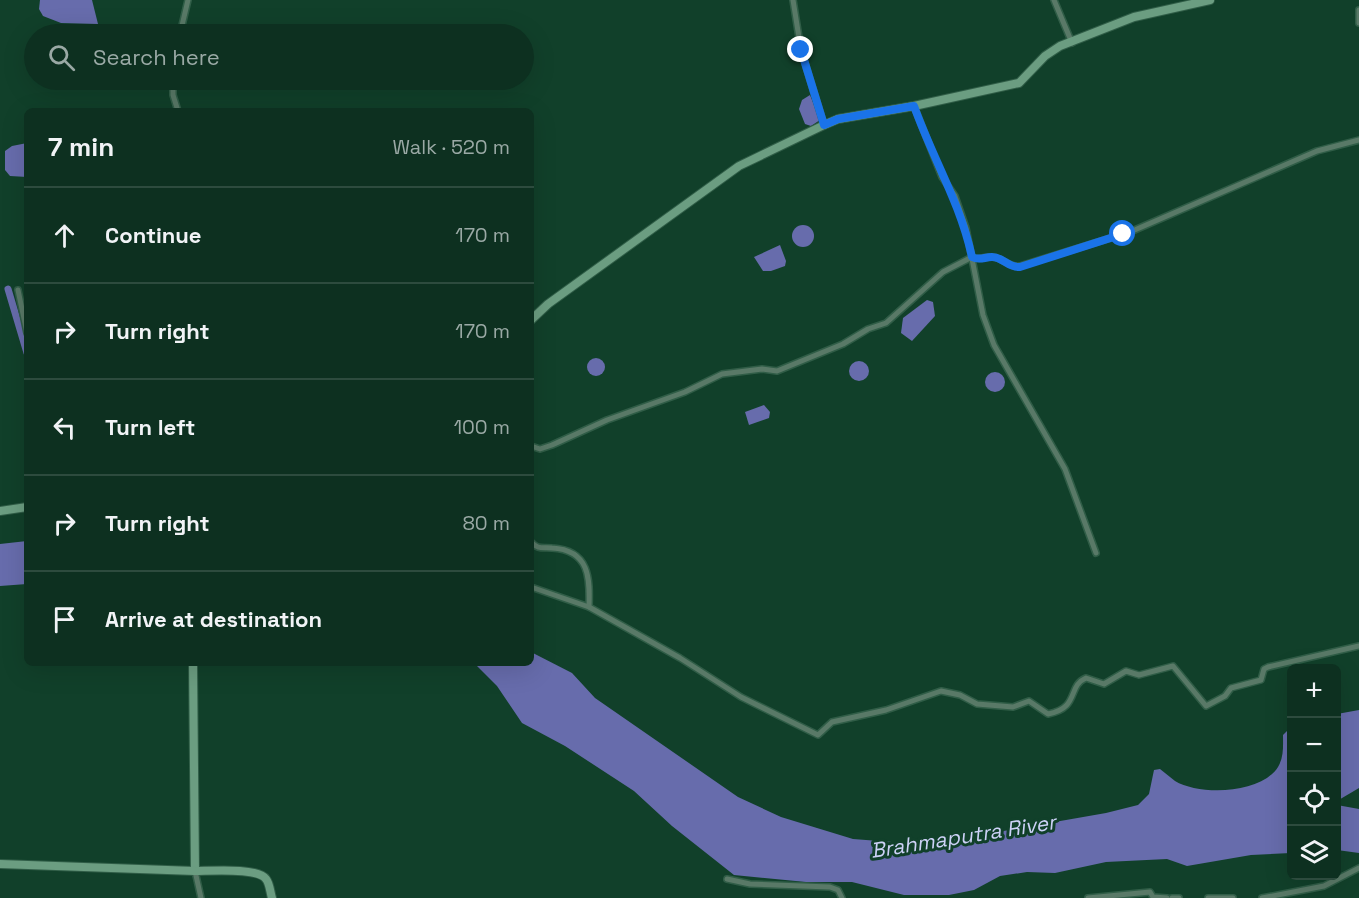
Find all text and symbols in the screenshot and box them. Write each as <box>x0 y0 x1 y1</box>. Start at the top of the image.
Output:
search box <box>24 24 534 90</box>
route end <box>787 36 813 62</box>
icon: search <box>45 41 78 74</box>
text: Search here <box>93 43 220 71</box>
text: 7 min <box>48 130 114 164</box>
text: Walk · 520 m <box>392 134 510 160</box>
icon: ahead <box>48 219 81 252</box>
route start <box>1109 220 1135 246</box>
text: Continue <box>105 221 201 249</box>
text: 170 m <box>455 222 510 248</box>
icon: right <box>48 315 81 348</box>
text: Turn right <box>105 317 210 345</box>
text: 170 m <box>455 318 510 344</box>
icon: left <box>48 411 81 444</box>
text: Turn left <box>105 413 195 441</box>
text: 100 m <box>454 414 510 440</box>
icon: right <box>48 507 81 540</box>
text: Turn right <box>105 509 210 537</box>
text: 80 m <box>462 510 510 536</box>
icon: arrive <box>48 603 81 636</box>
text: Arrive at destination <box>105 605 322 633</box>
map controls <box>1287 664 1341 880</box>
button: + <box>1287 664 1341 718</box>
button: − <box>1287 718 1341 772</box>
button: locate <box>1287 772 1341 826</box>
water label: Brahmaputra River <box>868 808 1060 864</box>
button: layers <box>1287 826 1341 880</box>

